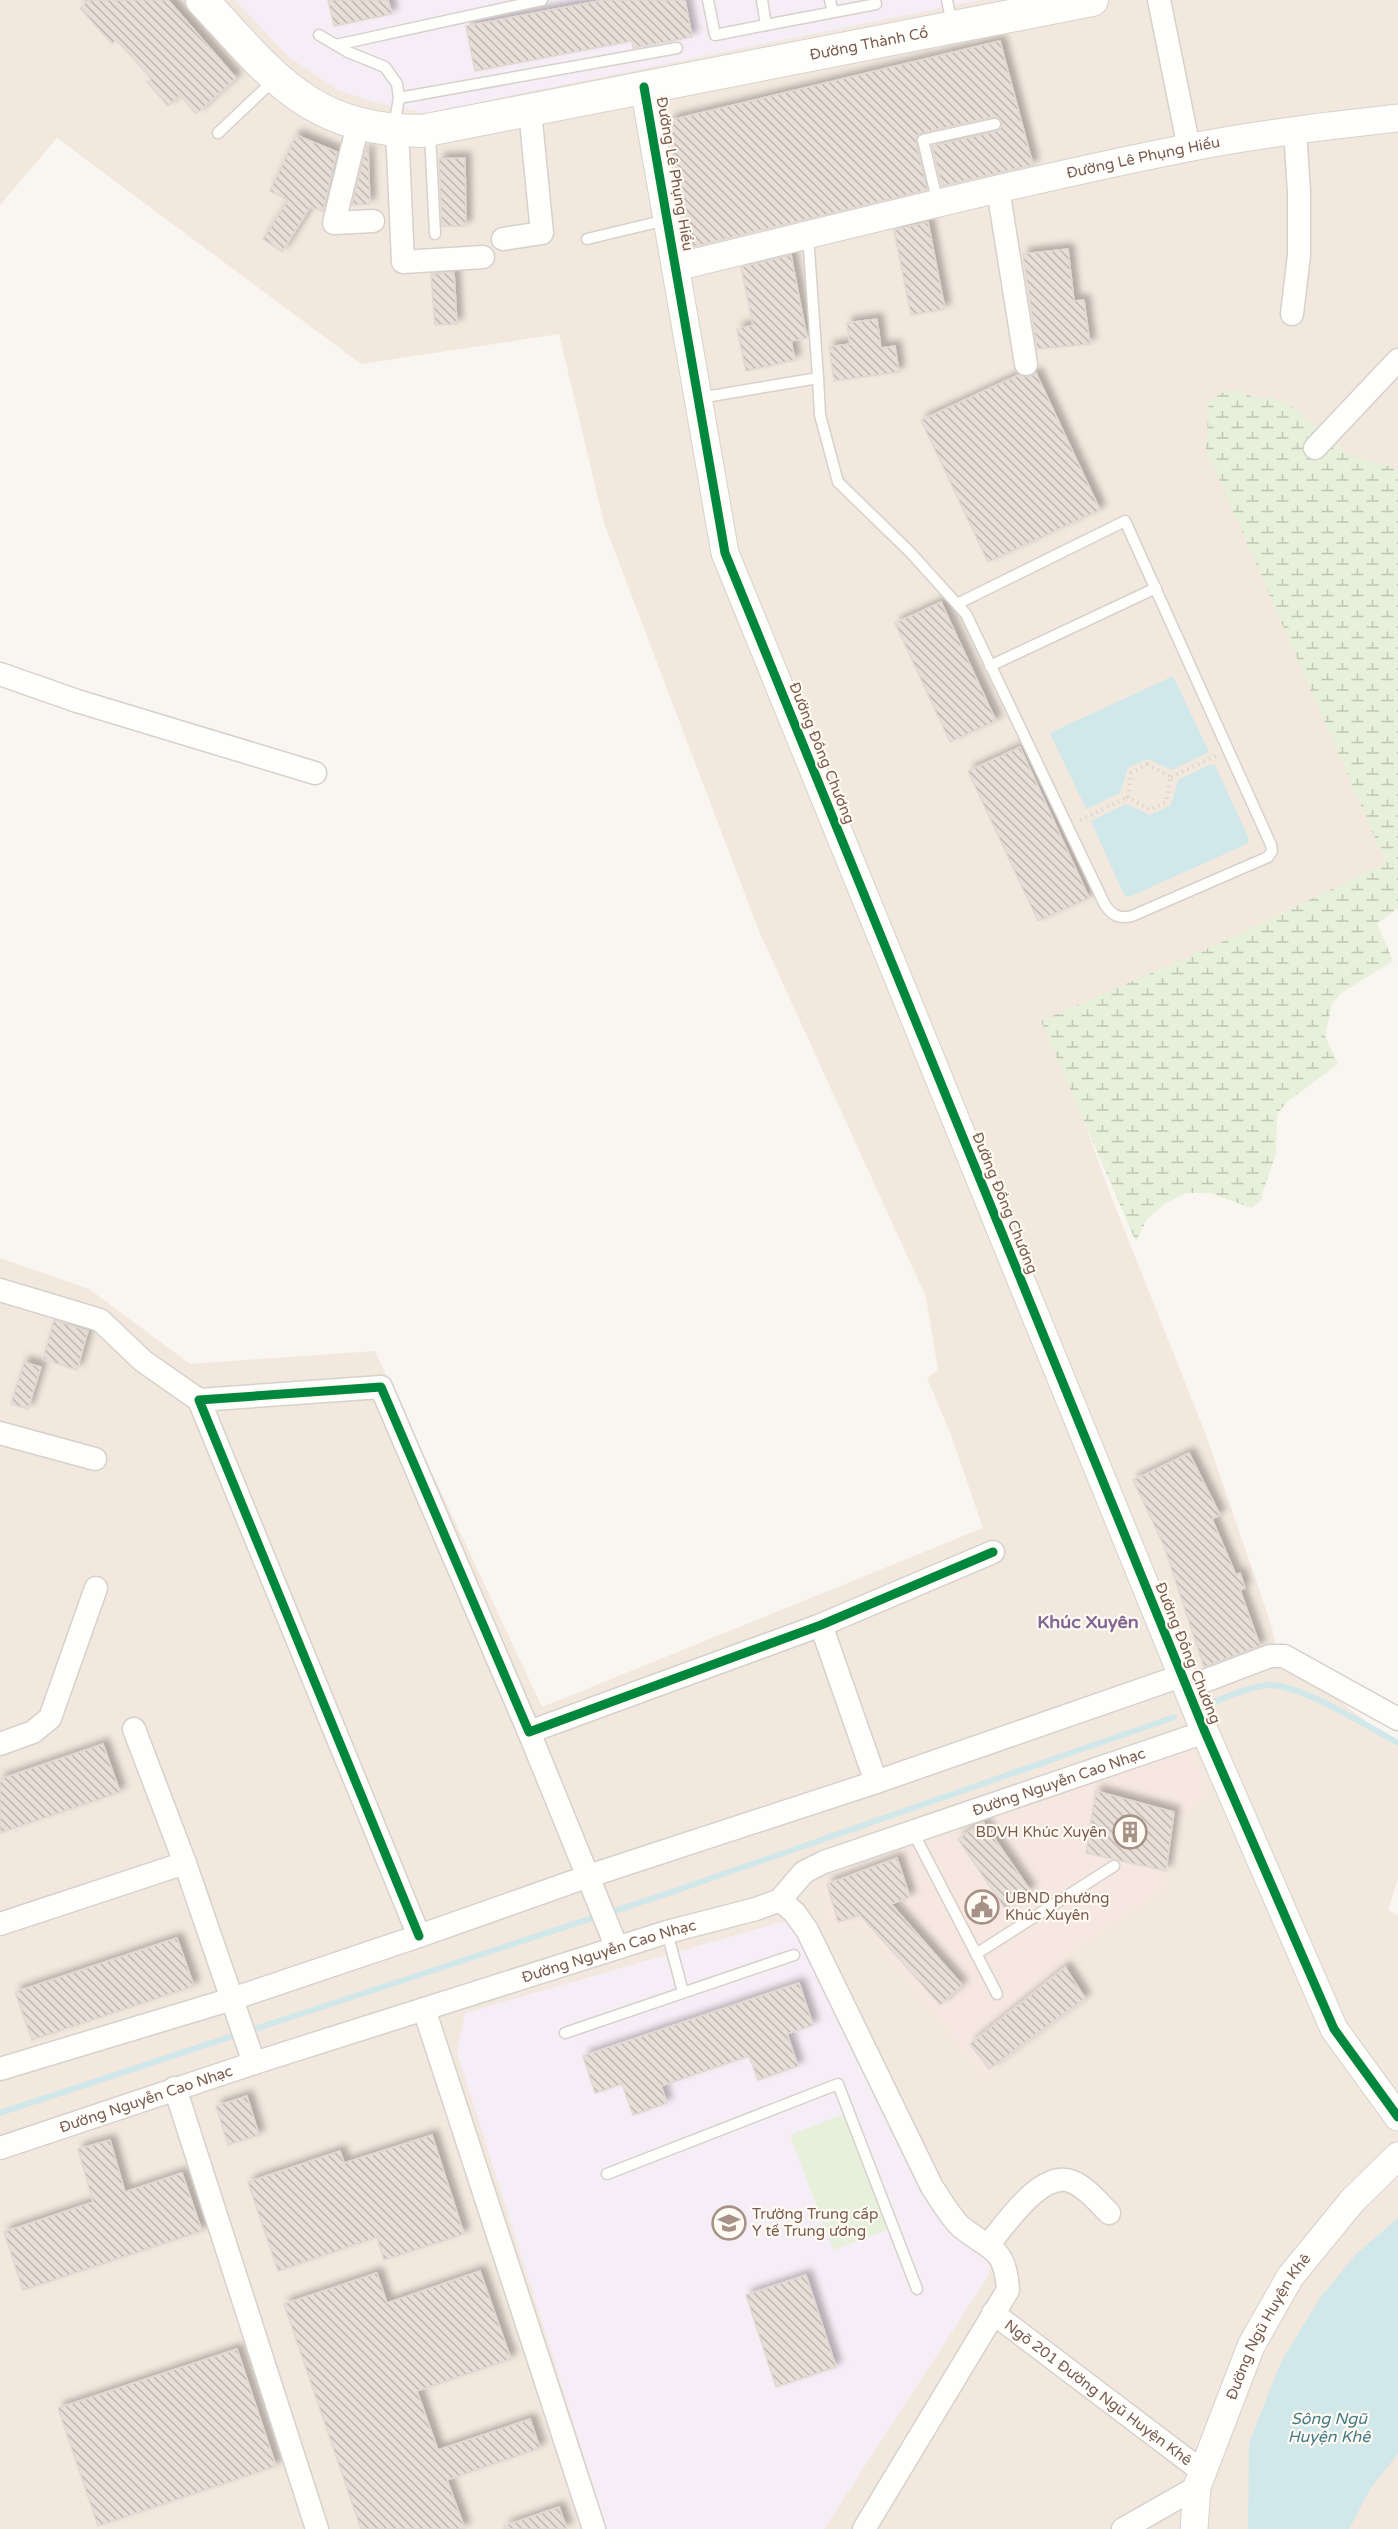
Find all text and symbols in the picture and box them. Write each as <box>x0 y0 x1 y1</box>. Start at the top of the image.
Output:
street label: Đường Thành Cổ <box>808 23 930 64</box>
street label: Đường Lê Phụng Hiểu <box>653 95 697 253</box>
street label: Đường Lê Phụng Hiểu <box>1065 133 1222 182</box>
street label: Đường Đồng Chương <box>785 679 859 827</box>
street label: Đường Đồng Chương <box>968 1129 1042 1277</box>
street label: Đường Đồng Chương <box>1151 1579 1225 1727</box>
district label: Khúc Xuyên <box>1037 1611 1139 1633</box>
street label: Đường Nguyễn Cao Nhạc <box>970 1744 1148 1820</box>
building icon: BDVH Khúc Xuyên <box>1112 1814 1148 1850</box>
place label: BDVH Khúc Xuyên <box>975 1823 1107 1841</box>
public building icon: UBND phường Khúc Xuyên <box>964 1889 1000 1925</box>
place label: UBND phường Khúc Xuyên <box>1005 1889 1110 1924</box>
street label: Đường Nguyễn Cao Nhạc <box>520 1916 698 1986</box>
street label: Đường Nguyễn Cao Nhạc <box>57 2062 235 2136</box>
school or university icon: Trường Trung cấp Y tế Trung ương <box>711 2205 747 2241</box>
place label: Trường Trung cấp Y tế Trung ương <box>752 2205 878 2240</box>
street label: Đường Ngũ Huyện Khê <box>1222 2250 1314 2403</box>
street label: Ngõ 201 Đường Ngũ Huyện Khê <box>1001 2316 1196 2469</box>
water label: Sông Ngũ Huyện Khê <box>1288 2409 1371 2447</box>

